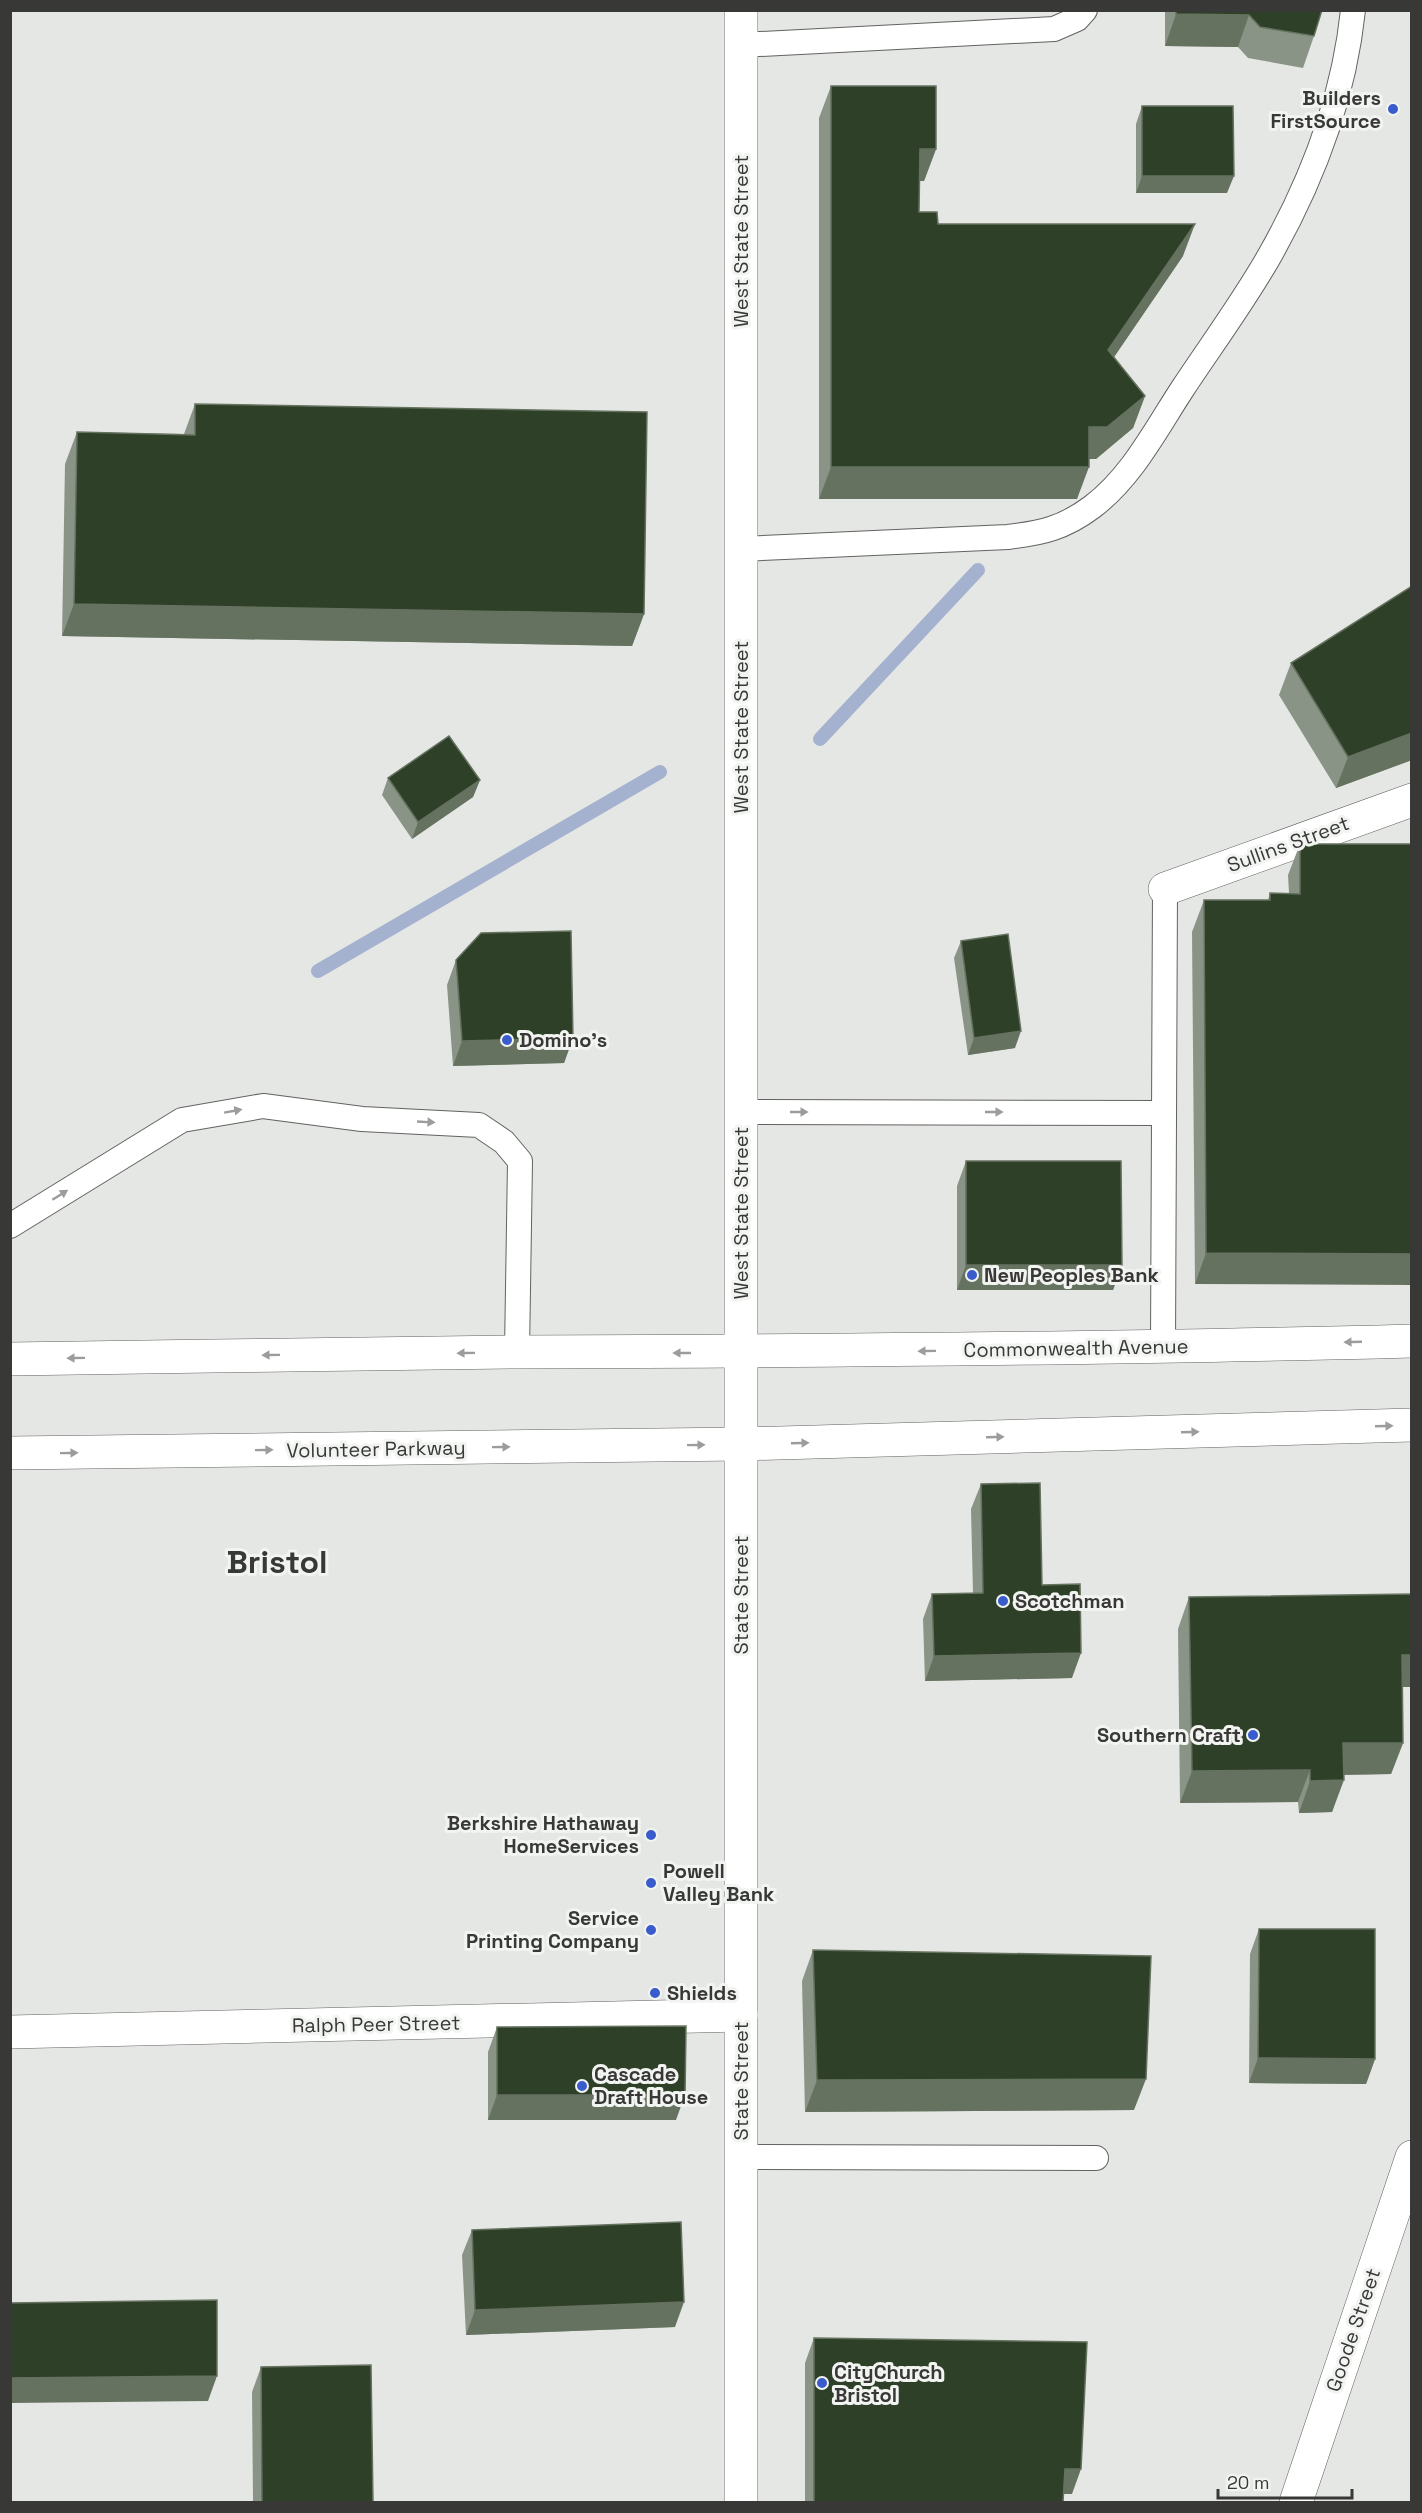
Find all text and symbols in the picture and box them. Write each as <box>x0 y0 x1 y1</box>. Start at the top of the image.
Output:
place label: Builders FirstSource <box>1270 85 1381 134</box>
marker: Builders FirstSource <box>1386 102 1400 116</box>
street label: West State Street <box>728 155 754 327</box>
street label: West State Street <box>728 641 754 813</box>
street label: Sullins Street <box>1223 810 1353 878</box>
place label: Domino's <box>519 1027 607 1053</box>
marker: Domino's <box>500 1033 514 1047</box>
one-way arrow <box>224 1106 243 1115</box>
one-way arrow <box>790 1107 809 1117</box>
one-way arrow <box>985 1107 1004 1117</box>
one-way arrow <box>417 1118 436 1127</box>
street label: West State Street <box>728 1127 754 1299</box>
one-way arrow <box>52 1190 68 1201</box>
place label: New Peoples Bank <box>984 1262 1159 1288</box>
marker: New Peoples Bank <box>965 1268 979 1282</box>
street label: Commonwealth Avenue <box>963 1333 1189 1363</box>
one-way arrow <box>1344 1337 1363 1347</box>
one-way arrow <box>918 1346 937 1355</box>
one-way arrow <box>457 1348 476 1357</box>
one-way arrow <box>673 1348 692 1358</box>
one-way arrow <box>262 1350 281 1360</box>
one-way arrow <box>67 1353 86 1363</box>
one-way arrow <box>1375 1421 1394 1431</box>
one-way arrow <box>1180 1427 1199 1436</box>
one-way arrow <box>985 1433 1004 1442</box>
street label: Volunteer Parkway <box>286 1434 466 1464</box>
one-way arrow <box>790 1438 809 1448</box>
one-way arrow <box>686 1440 705 1450</box>
one-way arrow <box>491 1442 510 1452</box>
one-way arrow <box>254 1445 273 1455</box>
one-way arrow <box>59 1448 78 1457</box>
street label: State Street <box>728 1535 754 1655</box>
district label: Bristol <box>227 1542 328 1582</box>
place label: Scotchman <box>1015 1588 1125 1614</box>
marker: Scotchman <box>996 1594 1010 1608</box>
place label: Southern Craft <box>1097 1722 1241 1748</box>
marker: Southern Craft <box>1246 1728 1260 1742</box>
place label: Berkshire Hathaway HomeServices <box>447 1810 639 1859</box>
marker: Berkshire Hathaway HomeServices <box>644 1828 658 1842</box>
place label: Powell Valley Bank <box>663 1858 774 1907</box>
marker: Powell Valley Bank <box>644 1876 658 1890</box>
place label: Service Printing Company <box>466 1905 639 1954</box>
marker: Service Printing Company <box>644 1923 658 1937</box>
place label: Shields <box>667 1980 737 2006</box>
marker: Shields <box>648 1986 662 2000</box>
street label: Ralph Peer Street <box>292 2010 460 2038</box>
street label: State Street <box>728 2021 754 2141</box>
place label: Cascade Draft House <box>594 2061 708 2110</box>
marker: Cascade Draft House <box>575 2079 589 2093</box>
street label: Goode Street <box>1320 2265 1386 2395</box>
place label: CityChurch Bristol <box>834 2359 943 2408</box>
marker: CityChurch Bristol <box>815 2376 829 2390</box>
scale bar <box>1218 2462 1352 2500</box>
text: 20 m <box>1227 2471 1270 2494</box>

